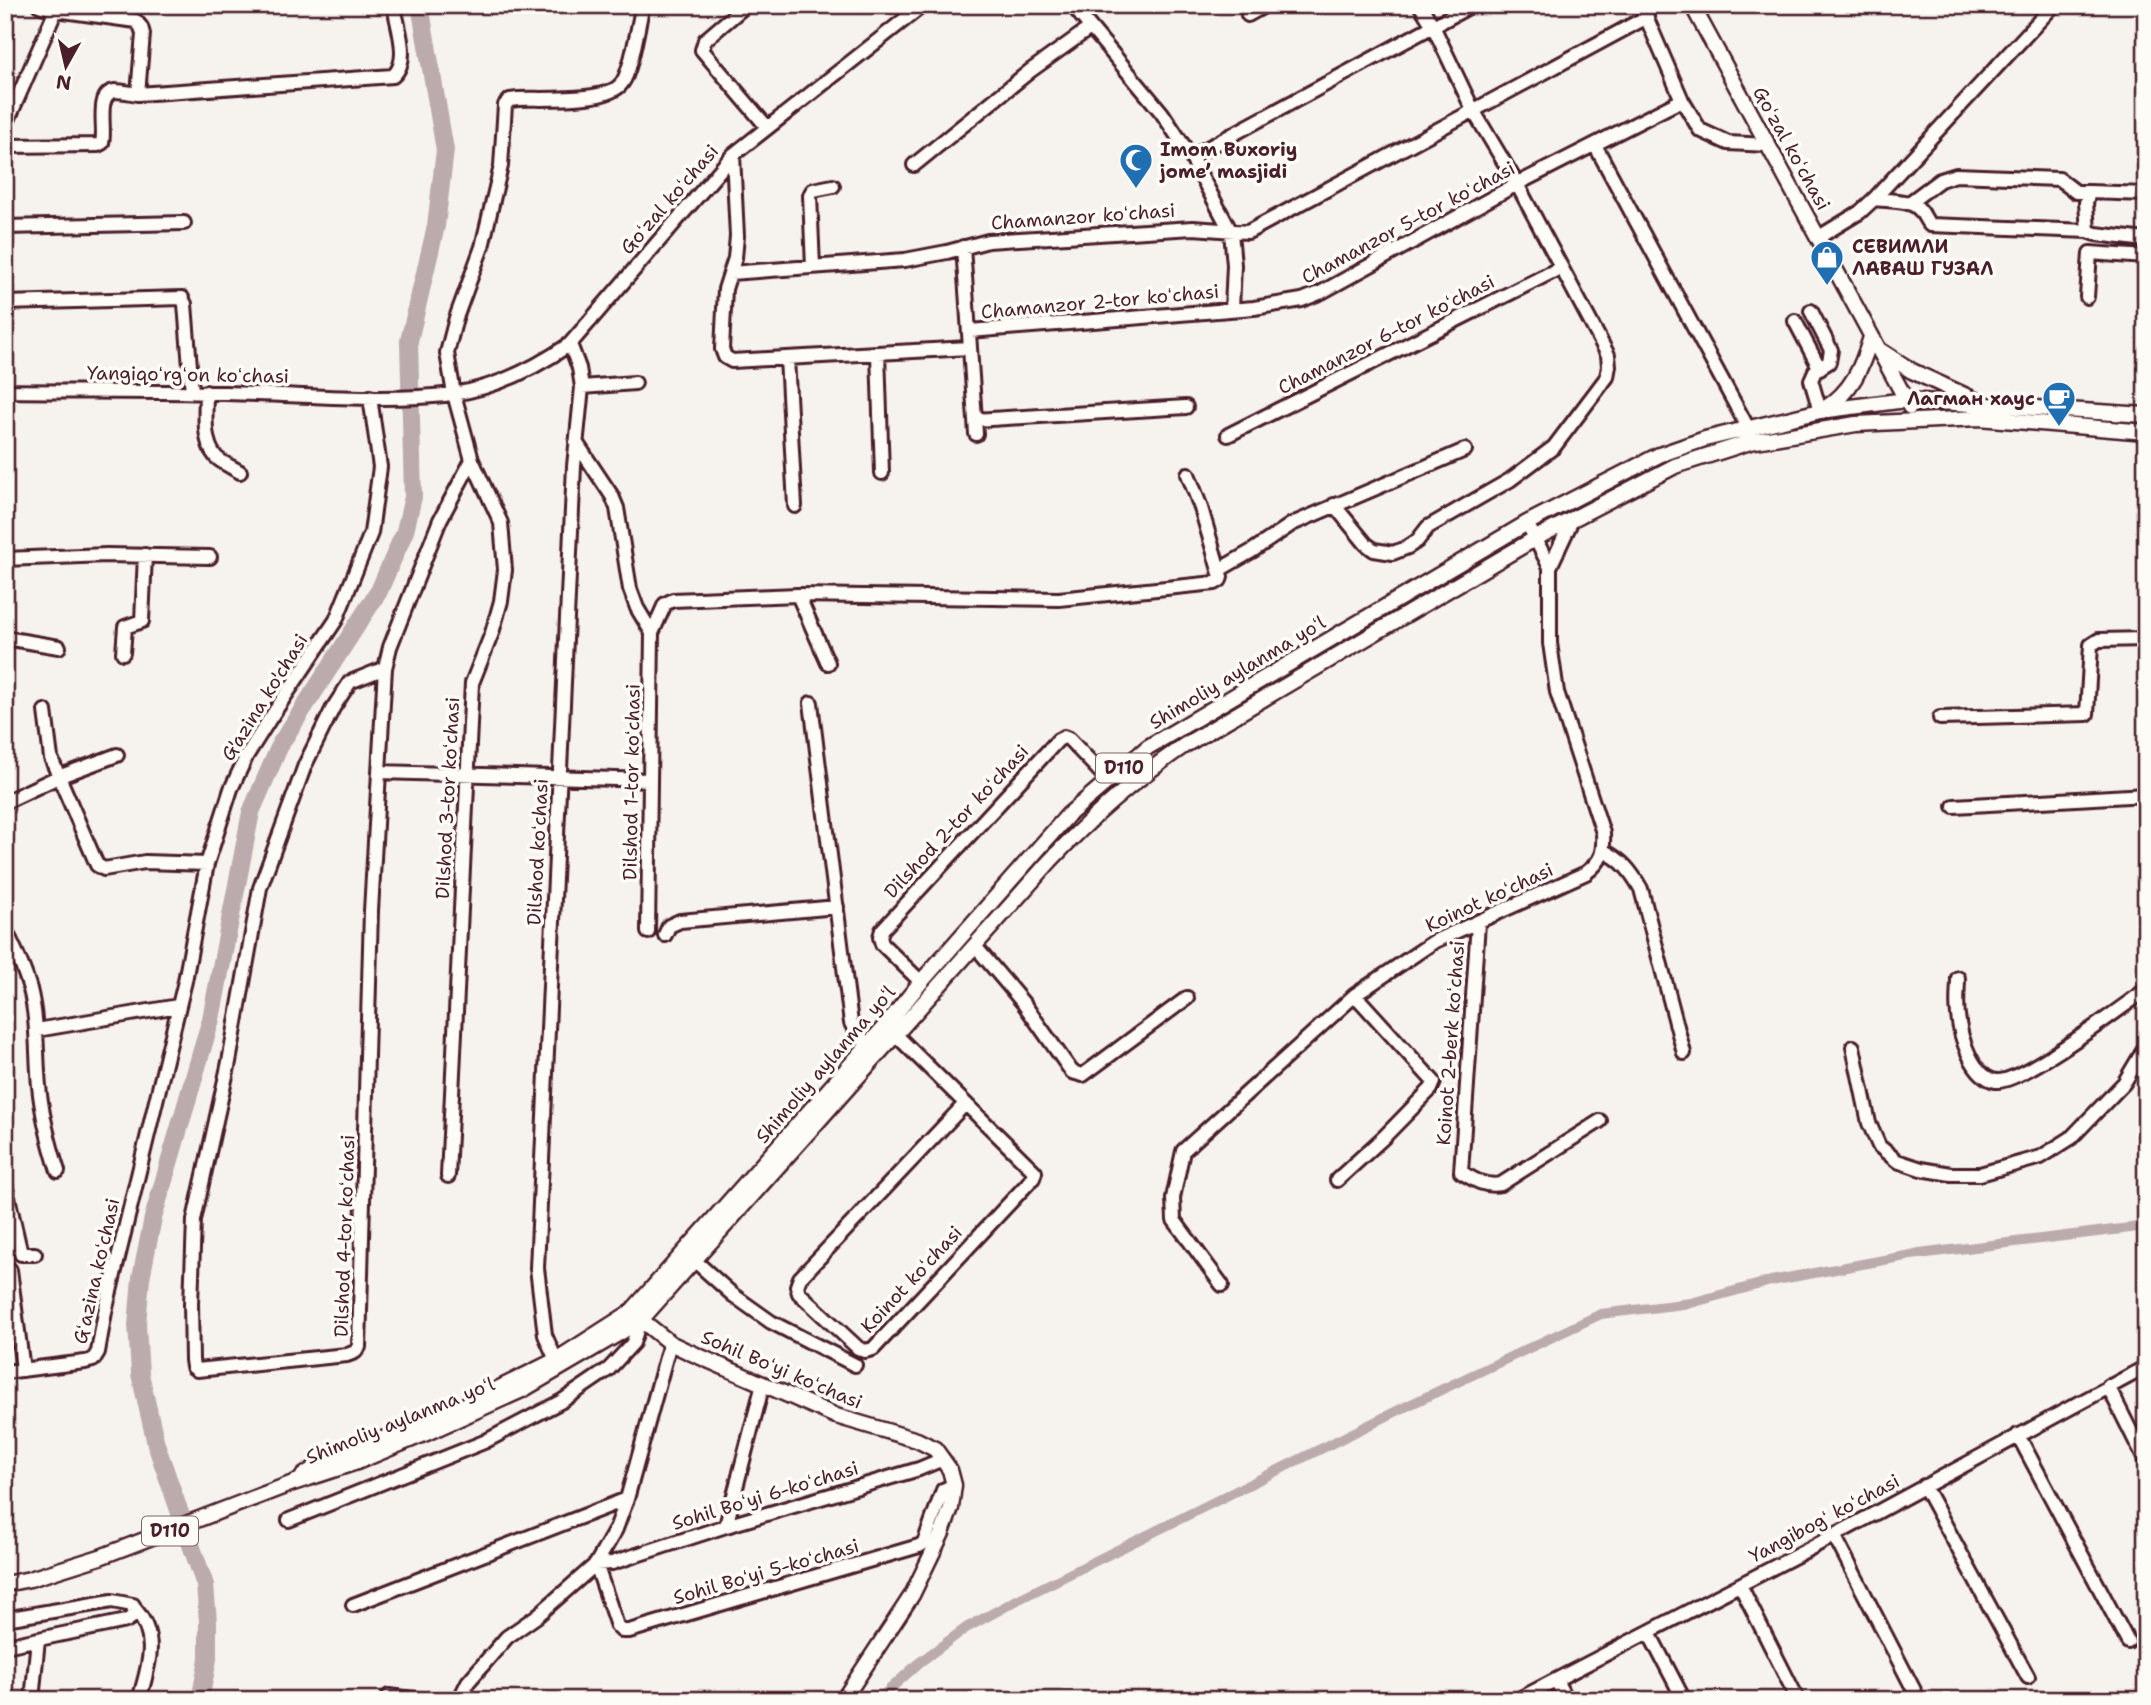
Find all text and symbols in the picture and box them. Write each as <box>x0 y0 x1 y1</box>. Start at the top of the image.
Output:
north arrow <box>32 32 102 102</box>
text: N <box>55 69 73 96</box>
street label: Goʻzal koʻchasi <box>1747 82 1836 215</box>
place label: Imom Buxoriy jome’ masjidi <box>1159 137 1297 184</box>
street label: Goʻzal koʻchasi <box>615 139 724 260</box>
mosque icon: Imom Buxoriy jome’ masjidi <box>1117 141 1155 190</box>
street label: Chamanzor 5-tor koʻchasi <box>1297 155 1519 289</box>
street label: Chamanzor koʻchasi <box>990 198 1176 235</box>
place label: СЕВИМЛИ ЛАВАШ ГУЗАЛ <box>1852 234 1994 281</box>
shop icon: СЕВИМЛИ ЛАВАШ ГУЗАЛ <box>1808 238 1846 287</box>
street label: Chamanzor 6-tor koʻchasi <box>1274 269 1499 400</box>
street label: Chamanzor 2-tor koʻchasi <box>980 279 1220 324</box>
street label: Yangiqoʻrgʻon koʻchasi <box>87 360 289 389</box>
cafe icon: Лагман хаус <box>2040 379 2078 428</box>
place label: Лагман хаус <box>1907 386 2035 411</box>
street label: Shimoliy aylanma yoʻl <box>1144 610 1330 735</box>
street label: G'azina ko'chasi <box>215 629 313 765</box>
street label: Dilshod 1-tor koʻchasi <box>617 683 646 881</box>
street label: Dilshod 3-tor koʻchasi <box>430 696 465 900</box>
street label: Dilshod 2-tor koʻchasi <box>879 739 1034 903</box>
road number: D110 <box>1096 754 1152 782</box>
street label: Dilshod koʻchasi <box>521 778 554 926</box>
street label: Koinot koʻchasi <box>1421 857 1557 938</box>
street label: Koinot 2-berk koʻchasi <box>1431 940 1470 1146</box>
street label: Shimoliy aylanma yoʻl <box>750 980 901 1149</box>
street label: Dilshod 4-tor koʻchasi <box>328 1134 361 1338</box>
street label: Gʻazina koʻchasi <box>68 1196 125 1346</box>
street label: Koinot koʻchasi <box>855 1220 968 1338</box>
street label: Sohil Boʻyi koʻchasi <box>697 1324 866 1415</box>
street label: Shimoliy aylanma yoʻl <box>302 1371 499 1470</box>
street label: Sohil Boʻyi 6-koʻchasi <box>669 1455 861 1536</box>
street label: Yangibogʻ koʻchasi <box>1745 1468 1904 1569</box>
road number: D110 <box>142 1516 198 1546</box>
street label: Sohil Boʻyi 5-koʻchasi <box>670 1533 862 1610</box>

